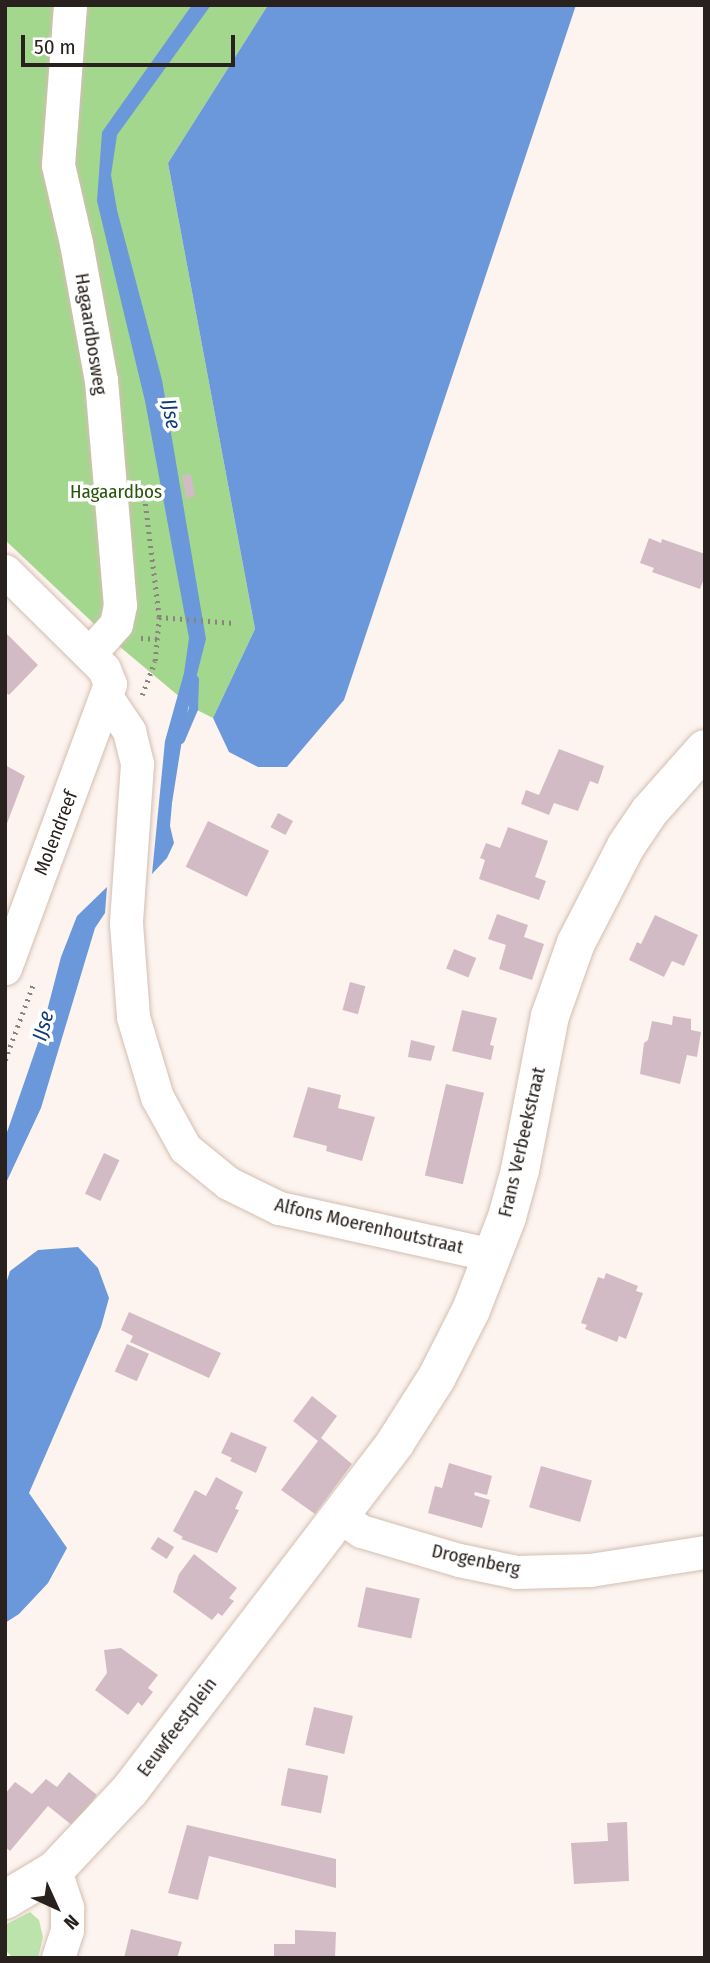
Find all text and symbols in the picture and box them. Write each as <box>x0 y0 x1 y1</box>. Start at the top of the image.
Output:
scale bar <box>24 21 238 65</box>
text: 50 m <box>34 34 76 60</box>
street label: Hagaardbosweg <box>70 272 112 396</box>
water label: IJse <box>156 397 186 431</box>
park label: Hagaardbos <box>70 481 162 503</box>
street label: Molendreef <box>29 788 83 878</box>
water label: IJse <box>27 1008 59 1044</box>
street label: Frans Verbeekstraat <box>494 1065 550 1219</box>
street label: Alfons Moerenhoutstraat <box>272 1193 466 1259</box>
street label: Drogenberg <box>430 1539 522 1581</box>
street label: Eeuwfeestplein <box>132 1673 222 1781</box>
north arrow <box>21 1872 91 1942</box>
text: N <box>59 1910 83 1934</box>

